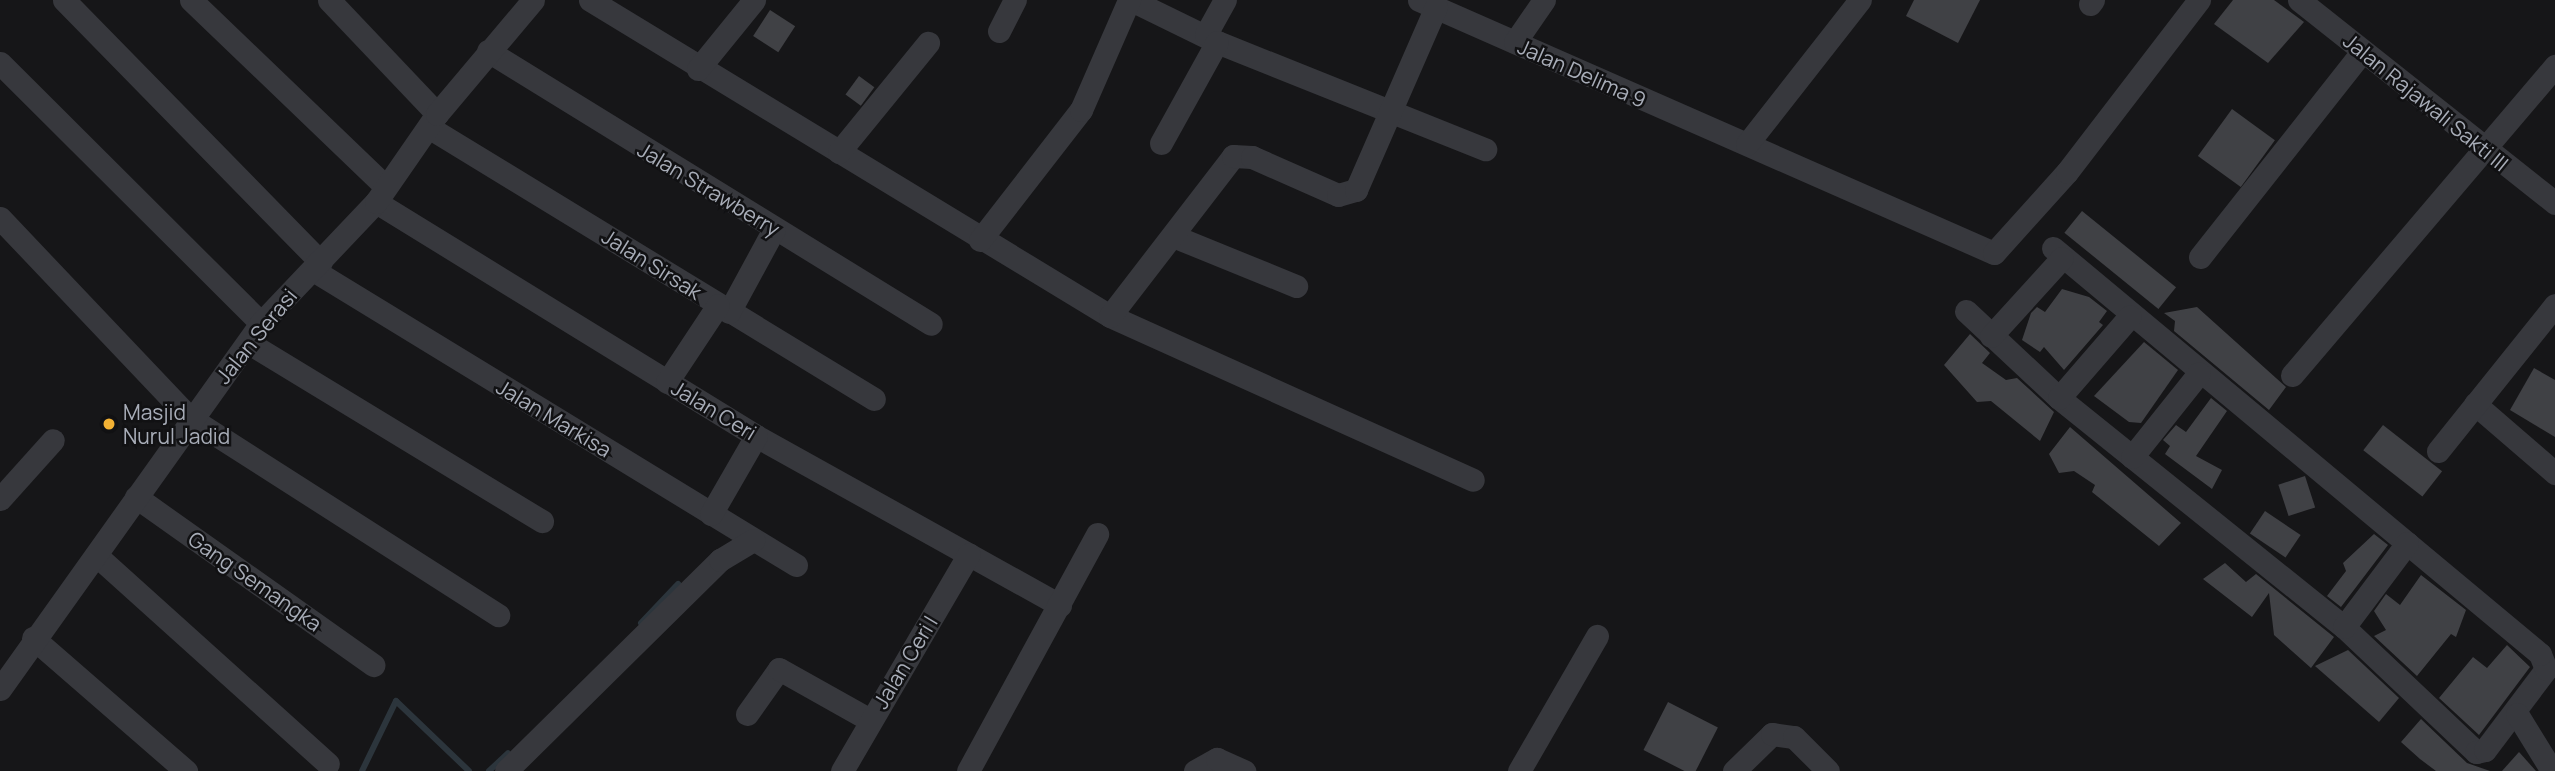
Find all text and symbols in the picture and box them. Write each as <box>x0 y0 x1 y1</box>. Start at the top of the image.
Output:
street label: Jalan Rajawali Sakti III <box>2339 28 2513 176</box>
street label: Jalan Delima 9 <box>1514 34 1650 112</box>
street label: Jalan Strawberry <box>633 137 785 241</box>
street label: Jalan Sirsak <box>598 223 706 305</box>
street label: Jalan Serasi <box>210 284 302 388</box>
street label: Jalan Markisa <box>492 374 616 462</box>
street label: Jalan Ceri <box>667 375 761 445</box>
place label: Masjid Nurul Jadid <box>123 399 230 449</box>
marker: Masjid Nurul Jadid <box>101 416 117 432</box>
street label: Gang Semangka <box>183 526 327 636</box>
street label: Jalan Ceri I <box>868 611 942 713</box>

